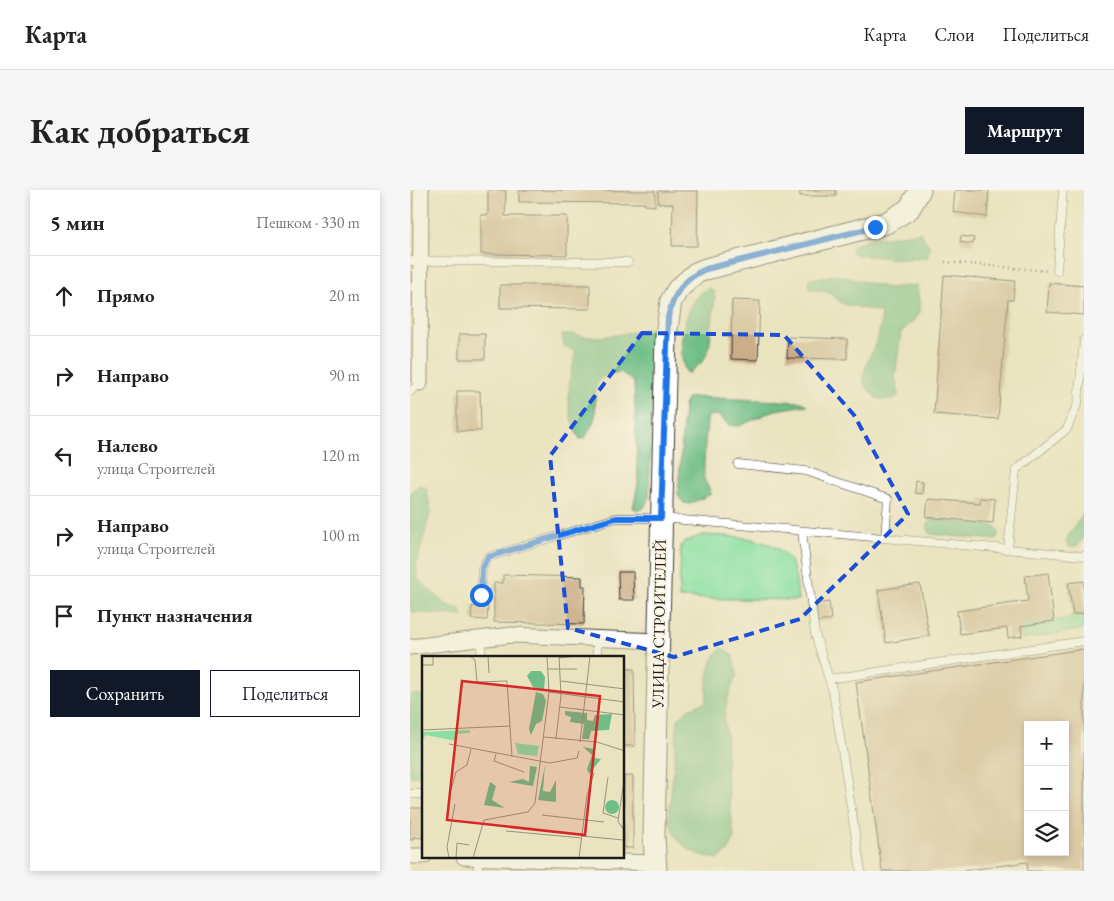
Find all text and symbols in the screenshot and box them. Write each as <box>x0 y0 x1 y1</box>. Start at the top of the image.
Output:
text: Карта <box>25 19 87 50</box>
text: Карта <box>864 23 907 46</box>
text: Слои <box>935 23 974 46</box>
text: Поделиться <box>1002 23 1089 46</box>
button: Маршрут <box>965 107 1084 154</box>
text: Как добраться <box>30 108 250 153</box>
text: 5 мин <box>50 209 105 236</box>
text: Пешком · 330 m <box>256 212 360 233</box>
route end <box>864 216 887 239</box>
icon: ahead <box>50 282 78 310</box>
text: Прямо <box>97 283 155 308</box>
text: 20 m <box>329 285 360 306</box>
icon: right <box>50 362 78 390</box>
text: Направо <box>97 363 169 388</box>
text: 90 m <box>329 365 360 386</box>
text: Налево <box>97 433 158 458</box>
icon: left <box>50 442 78 470</box>
text: 120 m <box>321 445 360 466</box>
text: улица Строителей <box>97 458 215 479</box>
text: Направо <box>97 513 169 538</box>
icon: right <box>50 522 78 550</box>
text: 100 m <box>321 525 360 546</box>
text: улица Строителей <box>97 538 215 559</box>
street label: УЛИЦА СТРОИТЕЛЕЙ <box>647 539 671 710</box>
route start <box>470 584 493 607</box>
icon: arrive <box>50 602 78 630</box>
text: Пункт назначения <box>97 603 253 628</box>
inset map <box>422 656 625 858</box>
button: Сохранить <box>50 670 200 717</box>
button: Поделиться <box>210 670 360 717</box>
map controls <box>1024 721 1069 856</box>
button: + <box>1024 721 1069 766</box>
button: − <box>1024 766 1069 811</box>
button: layers <box>1024 811 1069 856</box>

